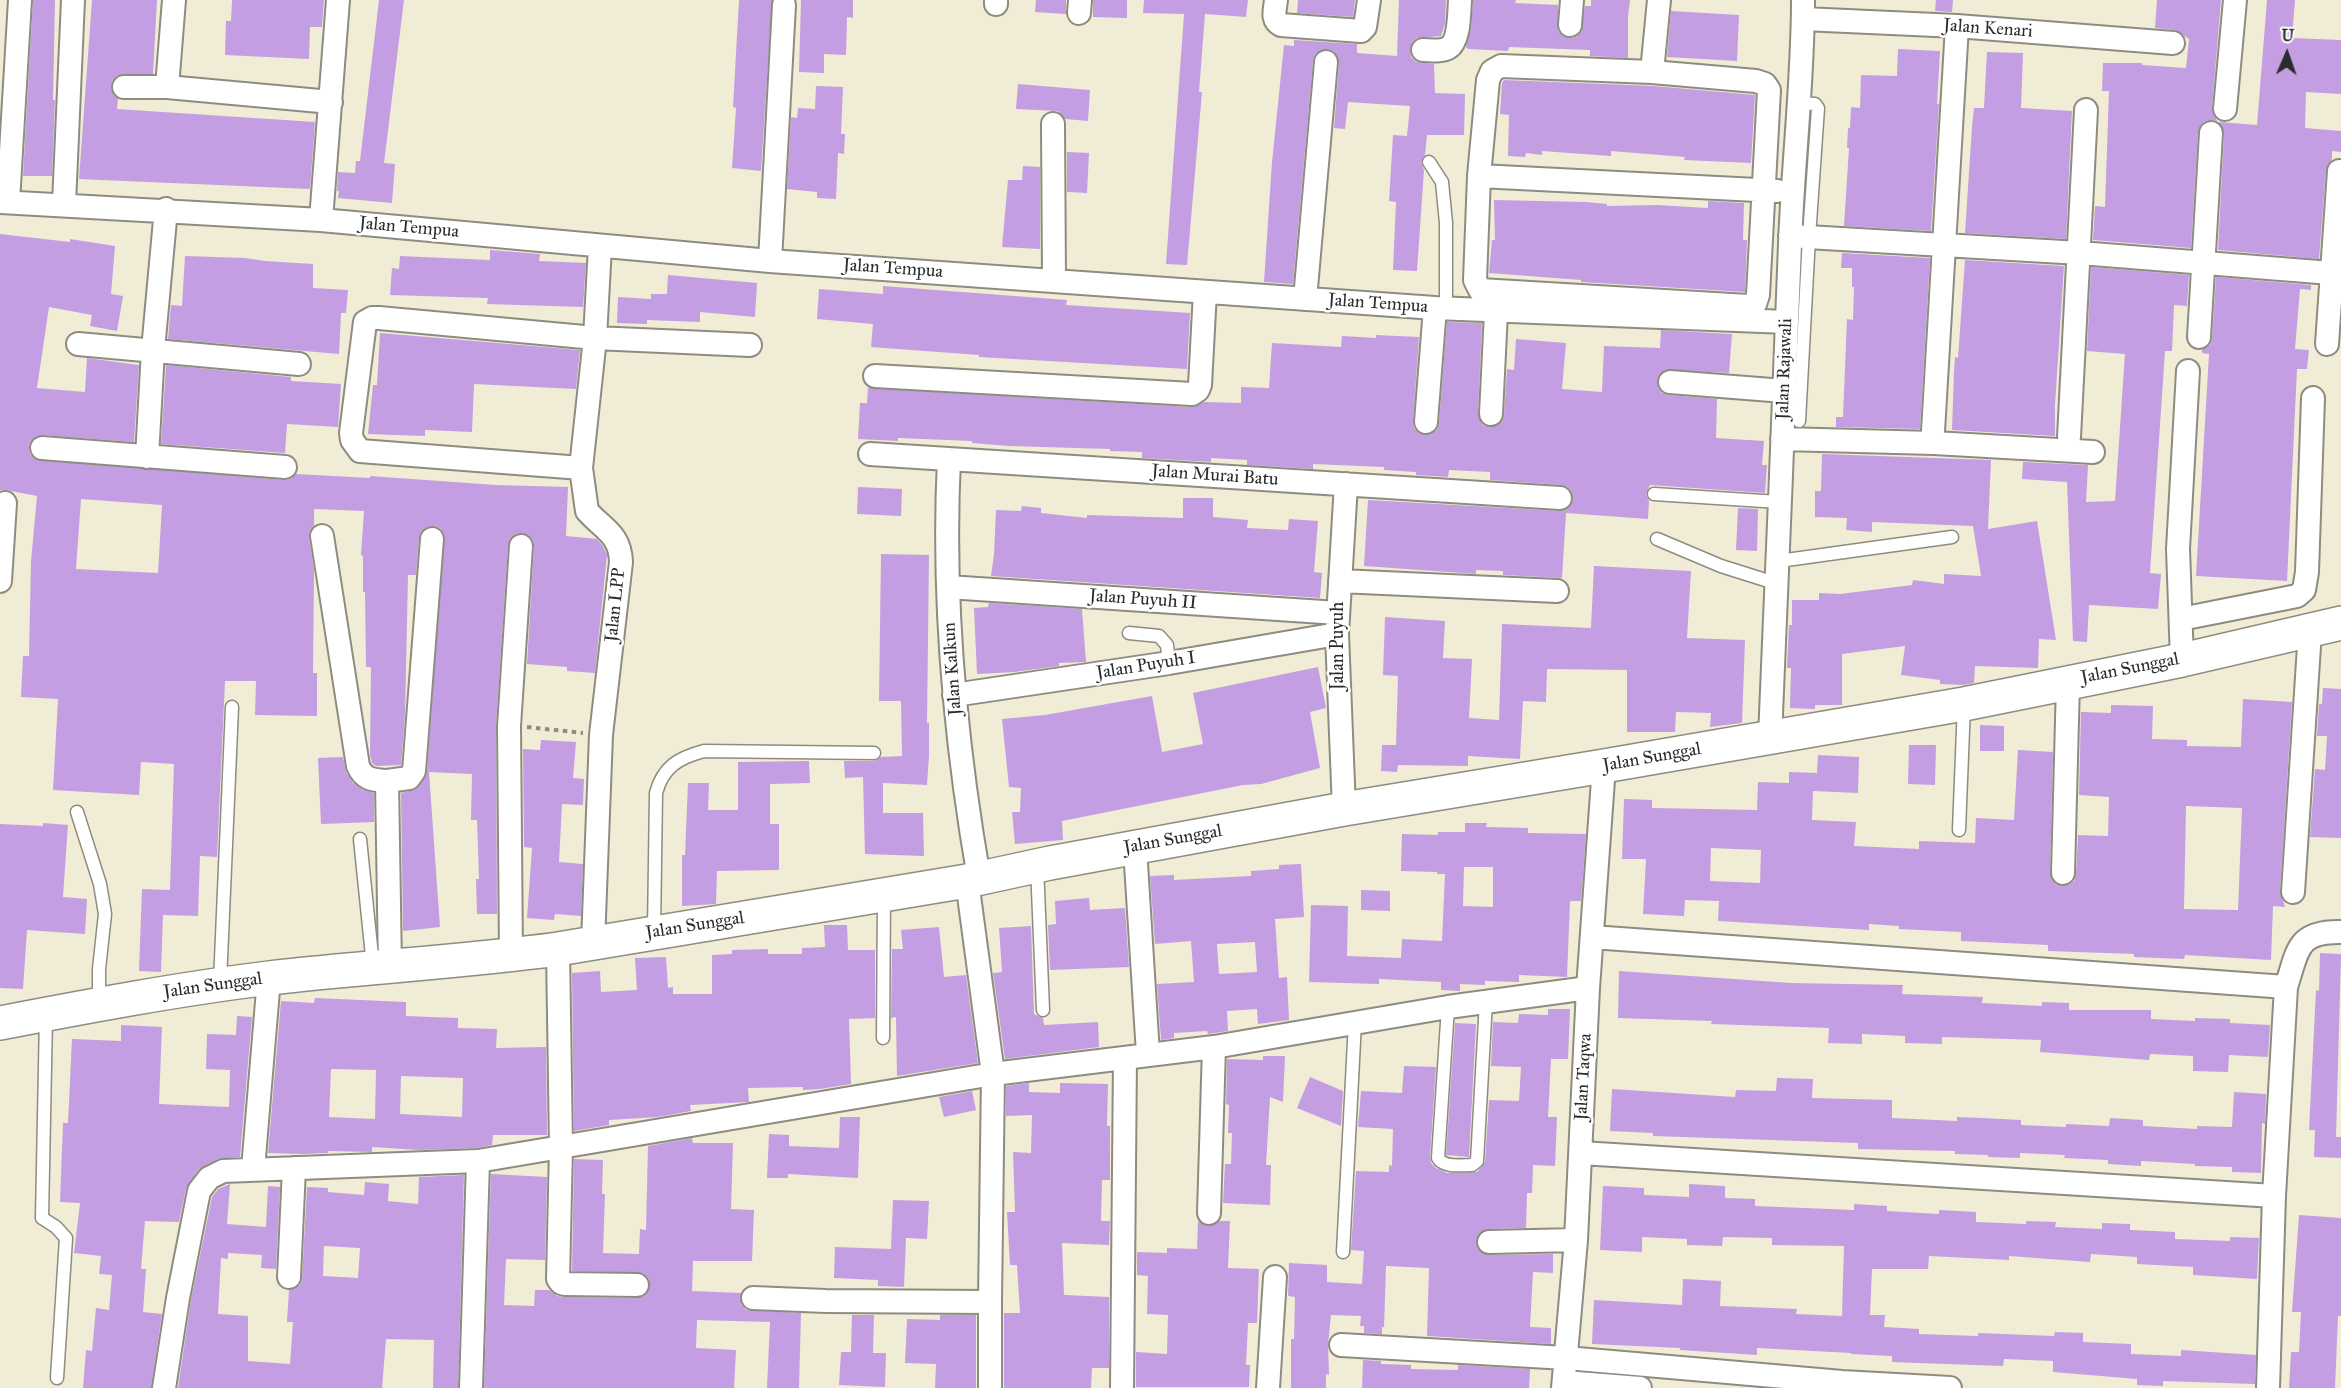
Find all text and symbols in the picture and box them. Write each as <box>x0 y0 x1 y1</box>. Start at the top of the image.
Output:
street label: Jalan Kenari <box>1943 15 2033 43</box>
north arrow <box>2257 24 2317 84</box>
text: U <box>2281 26 2294 45</box>
street label: Jalan Tempua <box>358 213 460 243</box>
street label: Jalan Tempua <box>842 255 944 283</box>
street label: Jalan Tempua <box>1327 290 1429 318</box>
street label: Jalan Rajawali <box>1772 318 1798 420</box>
street label: Jalan Murai Batu <box>1151 461 1279 491</box>
street label: Jalan LPP <box>601 567 631 643</box>
street label: Jalan Puyuh II <box>1089 585 1197 615</box>
street label: Jalan Puyuh <box>1328 602 1350 690</box>
street label: Jalan Kalkun <box>939 622 967 716</box>
street label: Jalan Puyuh I <box>1095 648 1197 684</box>
street label: Jalan Sunggal <box>2079 649 2181 689</box>
street label: Jalan Sunggal <box>1601 739 1703 777</box>
street label: Jalan Sunggal <box>1122 821 1224 859</box>
street label: Jalan Sunggal <box>644 908 746 944</box>
street label: Jalan Sunggal <box>162 968 264 1004</box>
street label: Jalan Taqwa <box>1571 1033 1597 1121</box>

